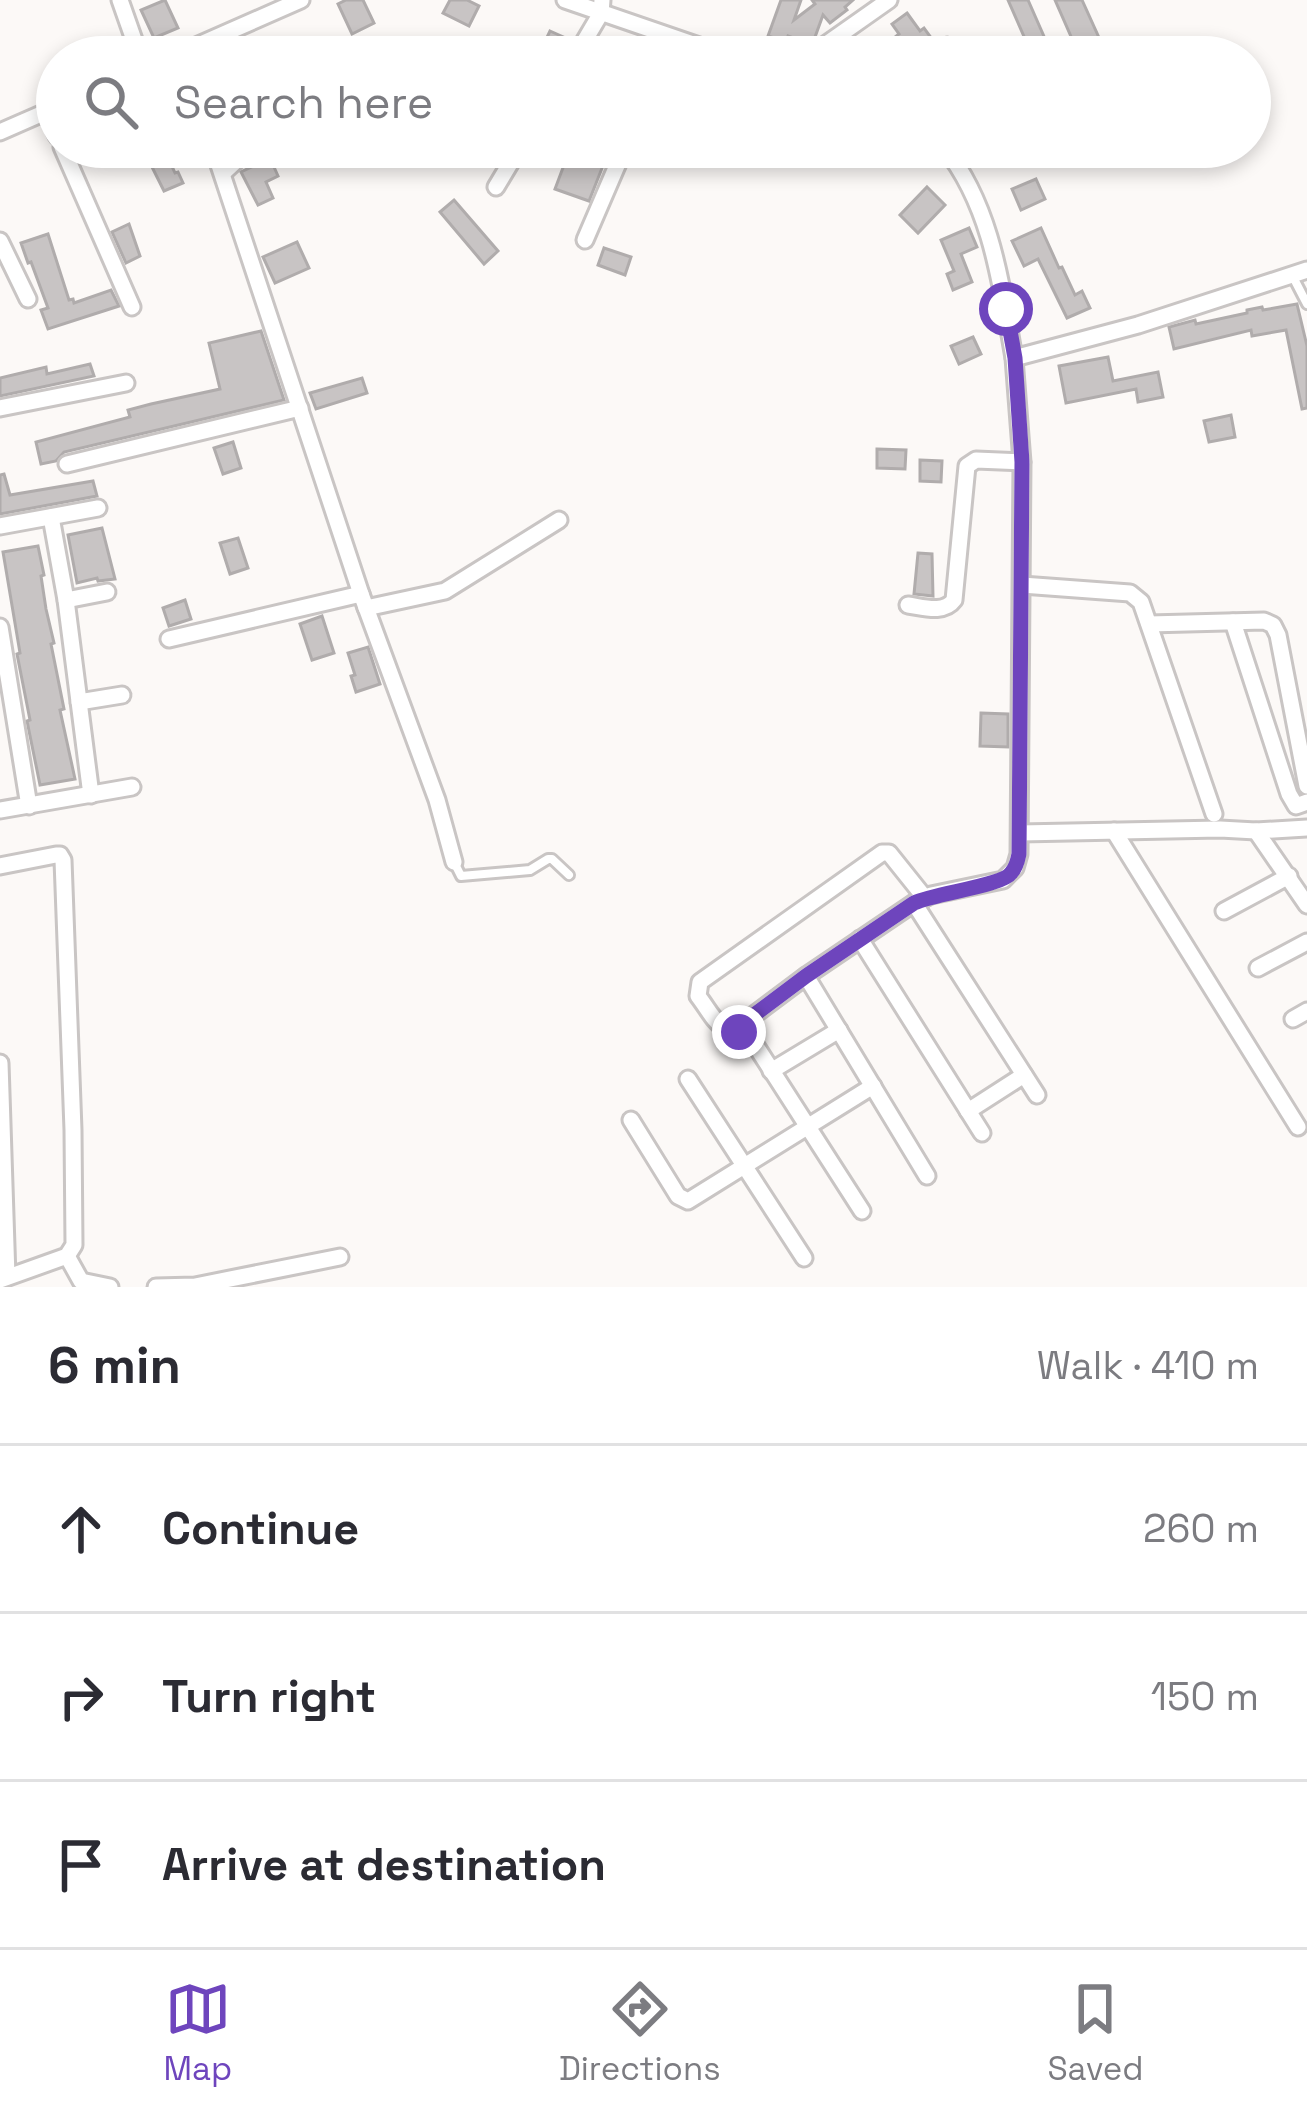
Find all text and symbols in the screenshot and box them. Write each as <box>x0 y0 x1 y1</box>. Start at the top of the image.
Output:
search box <box>36 36 1271 168</box>
icon: search <box>78 69 144 135</box>
text: Search here <box>174 74 433 131</box>
route start <box>979 282 1033 336</box>
route end <box>712 1005 766 1059</box>
text: 6 min <box>48 1333 181 1398</box>
text: Walk · 410 m <box>1037 1341 1259 1390</box>
icon: ahead <box>48 1496 114 1562</box>
text: Continue <box>162 1500 359 1557</box>
text: 260 m <box>1143 1504 1259 1553</box>
icon: right <box>48 1664 114 1730</box>
text: Turn right <box>162 1668 376 1725</box>
text: 150 m <box>1151 1672 1259 1721</box>
icon: arrive <box>48 1832 114 1898</box>
text: Arrive at destination <box>162 1836 606 1893</box>
tab: Map <box>163 1976 232 2090</box>
tab: Directions <box>559 1976 721 2090</box>
tab: Saved <box>1047 1976 1144 2090</box>

